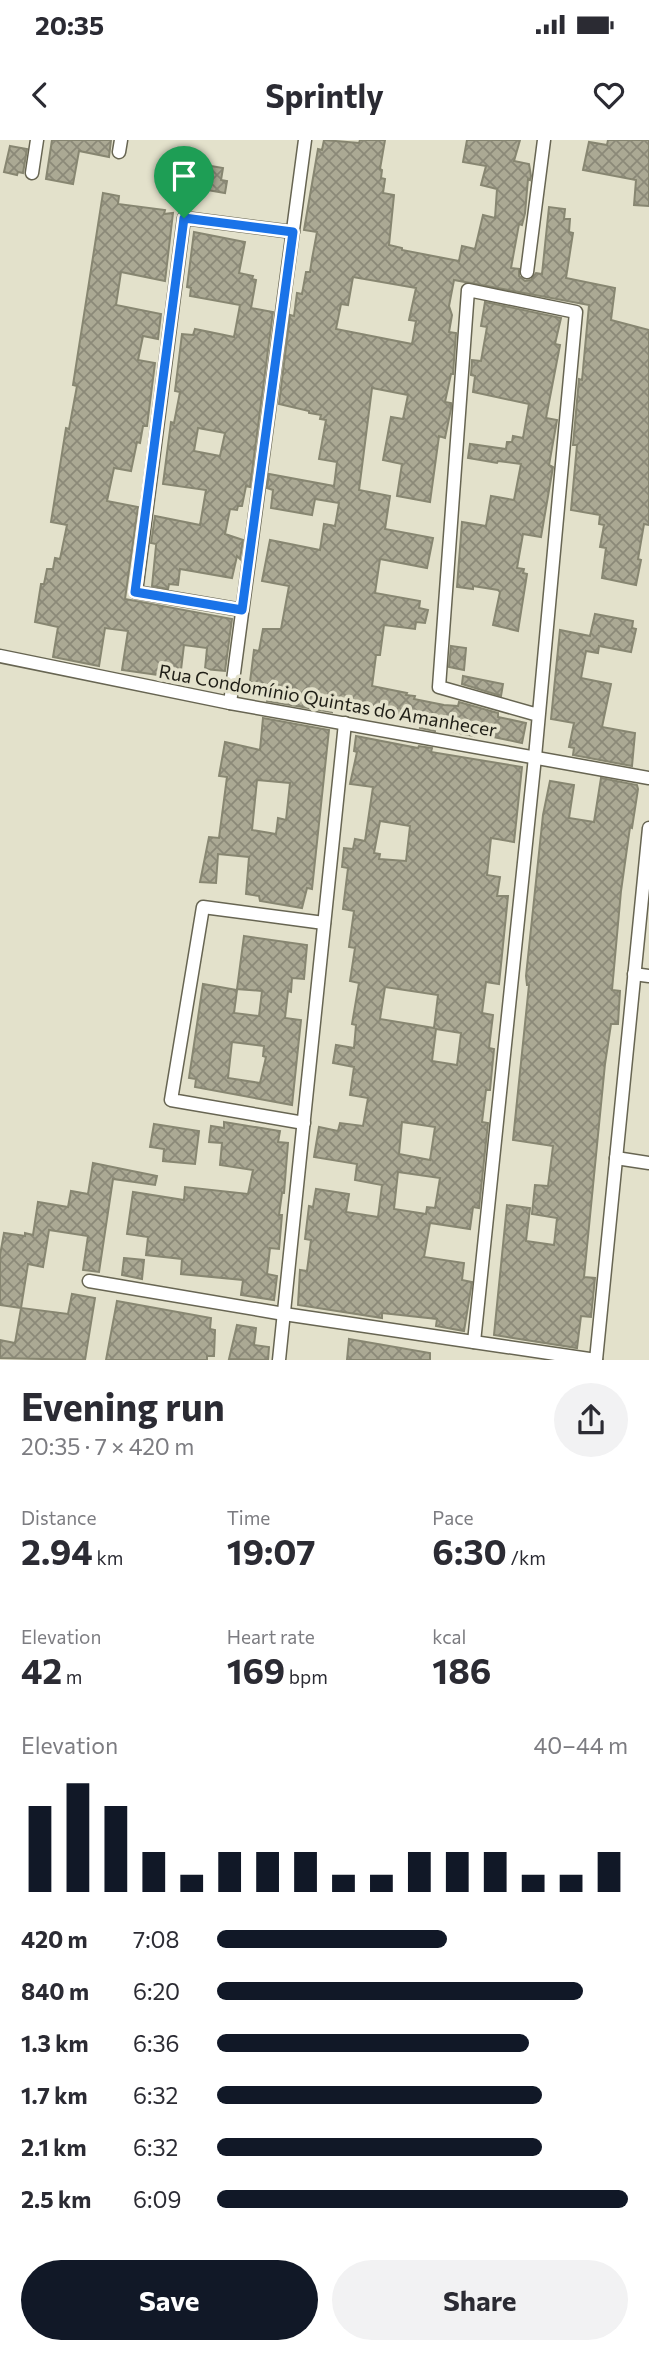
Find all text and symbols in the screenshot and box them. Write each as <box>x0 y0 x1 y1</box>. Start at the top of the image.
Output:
text: 20:35 <box>35 9 104 40</box>
text: Sprintly <box>265 75 384 115</box>
icon: back <box>21 76 59 114</box>
icon: heart <box>590 76 628 114</box>
pin <box>154 146 214 218</box>
icon: arrive <box>165 157 203 195</box>
street label: Rua Condomínio Quintas do Amanhecer <box>157 659 499 741</box>
text: Evening run <box>21 1382 225 1429</box>
button: share <box>554 1383 628 1457</box>
text: 20:35 · 7 × 420 m <box>21 1432 194 1460</box>
text: Distance <box>21 1506 97 1529</box>
text: Time <box>227 1506 270 1529</box>
text: Pace <box>432 1506 474 1529</box>
text: 2.94 <box>21 1529 93 1572</box>
text: 19:07 <box>227 1529 316 1572</box>
text: 6:30 <box>432 1529 507 1572</box>
text: km <box>93 1546 123 1569</box>
text: /km <box>507 1546 546 1569</box>
text: Elevation <box>21 1625 101 1648</box>
text: Heart rate <box>227 1625 315 1648</box>
text: kcal <box>432 1625 466 1648</box>
text: 42 <box>21 1648 62 1691</box>
text: 169 <box>227 1648 285 1691</box>
text: 186 <box>432 1648 491 1691</box>
text: m <box>62 1665 82 1688</box>
text: bpm <box>285 1665 328 1688</box>
text: Elevation <box>21 1731 118 1759</box>
text: 40–44 m <box>534 1731 628 1759</box>
text: 420 m <box>21 1925 88 1953</box>
text: 7:08 <box>133 1925 180 1953</box>
text: 840 m <box>21 1977 89 2005</box>
text: 6:20 <box>133 1977 180 2005</box>
text: 1.3 km <box>21 2029 89 2057</box>
text: 6:36 <box>133 2029 179 2057</box>
text: 1.7 km <box>21 2081 88 2109</box>
text: 6:32 <box>133 2081 178 2109</box>
text: 2.1 km <box>21 2133 87 2161</box>
text: 6:32 <box>133 2133 178 2161</box>
text: 2.5 km <box>21 2185 91 2213</box>
text: 6:09 <box>133 2185 181 2213</box>
button: Save <box>21 2260 318 2340</box>
button: Share <box>332 2260 628 2340</box>

